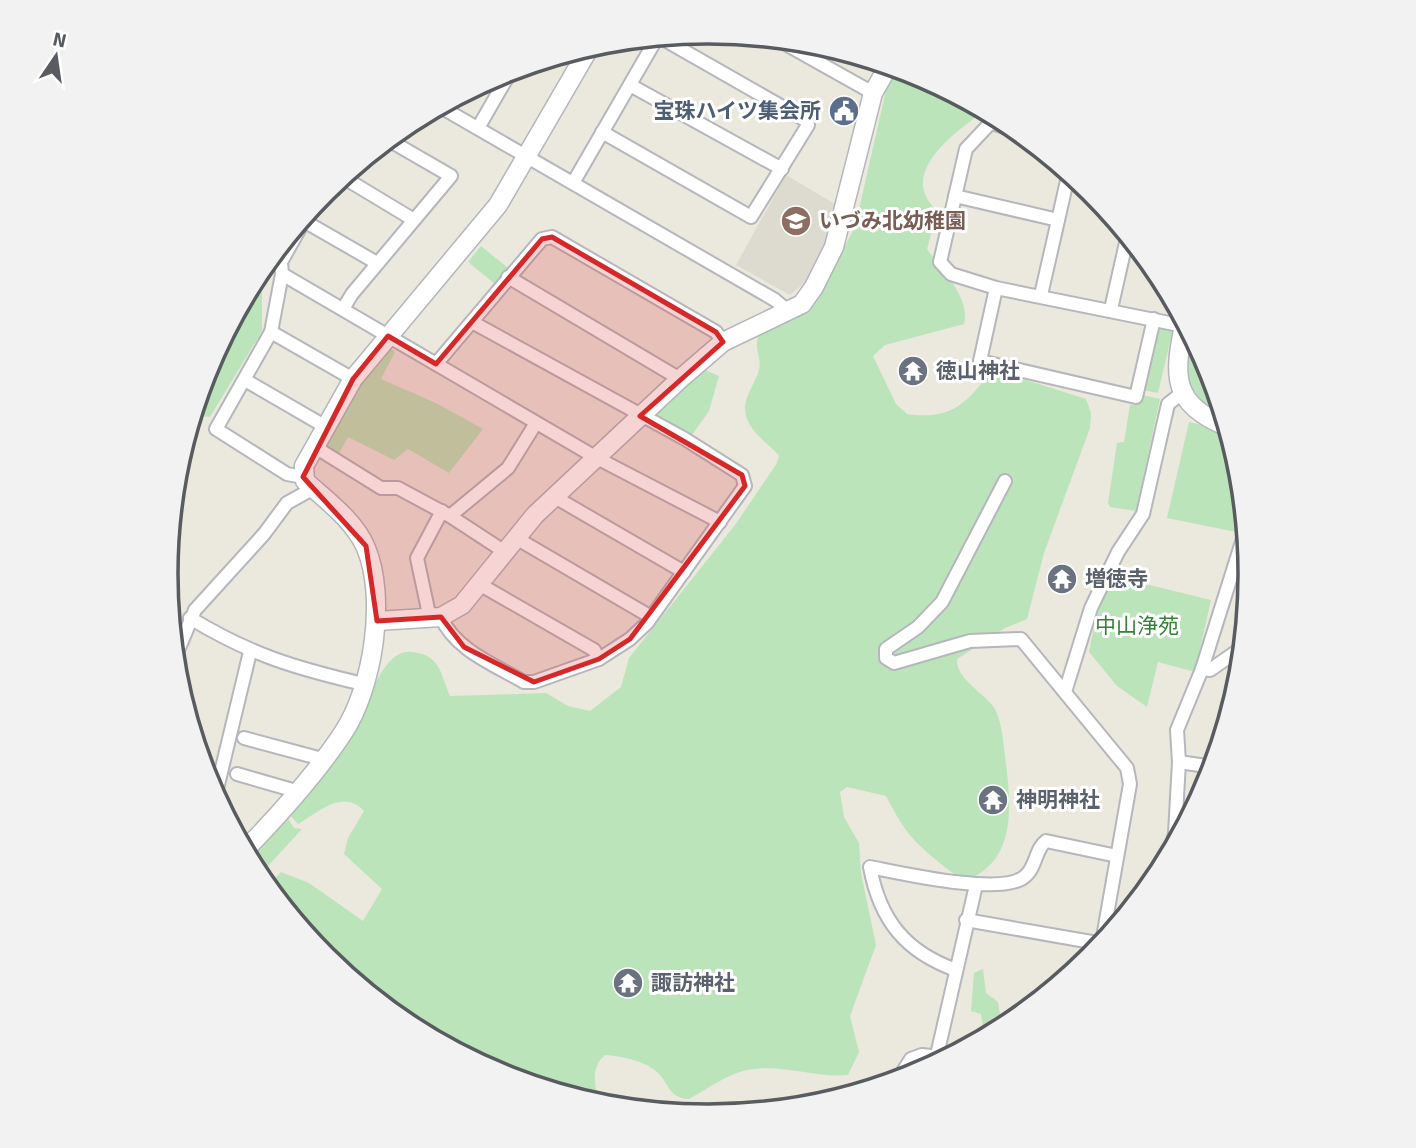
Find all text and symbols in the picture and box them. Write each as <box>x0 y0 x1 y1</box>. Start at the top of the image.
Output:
north arrow <box>21 21 91 91</box>
text: N <box>50 27 69 54</box>
public building icon: 宝珠ハイツ集会所 <box>827 94 861 128</box>
place label: 宝珠ハイツ集会所 <box>653 98 821 124</box>
school or university icon: いづみ北幼稚園 <box>779 204 813 238</box>
place label: いづみ北幼稚園 <box>819 208 966 234</box>
temple icon: 徳山神社 <box>896 354 930 388</box>
place label: 徳山神社 <box>936 358 1020 384</box>
temple icon: 増徳寺 <box>1045 562 1079 596</box>
place label: 増徳寺 <box>1085 566 1148 592</box>
park label: 中山浄苑 <box>1095 613 1179 639</box>
temple icon: 神明神社 <box>976 783 1010 817</box>
place label: 神明神社 <box>1016 787 1100 813</box>
temple icon: 諏訪神社 <box>611 966 645 1000</box>
place label: 諏訪神社 <box>651 970 735 996</box>

